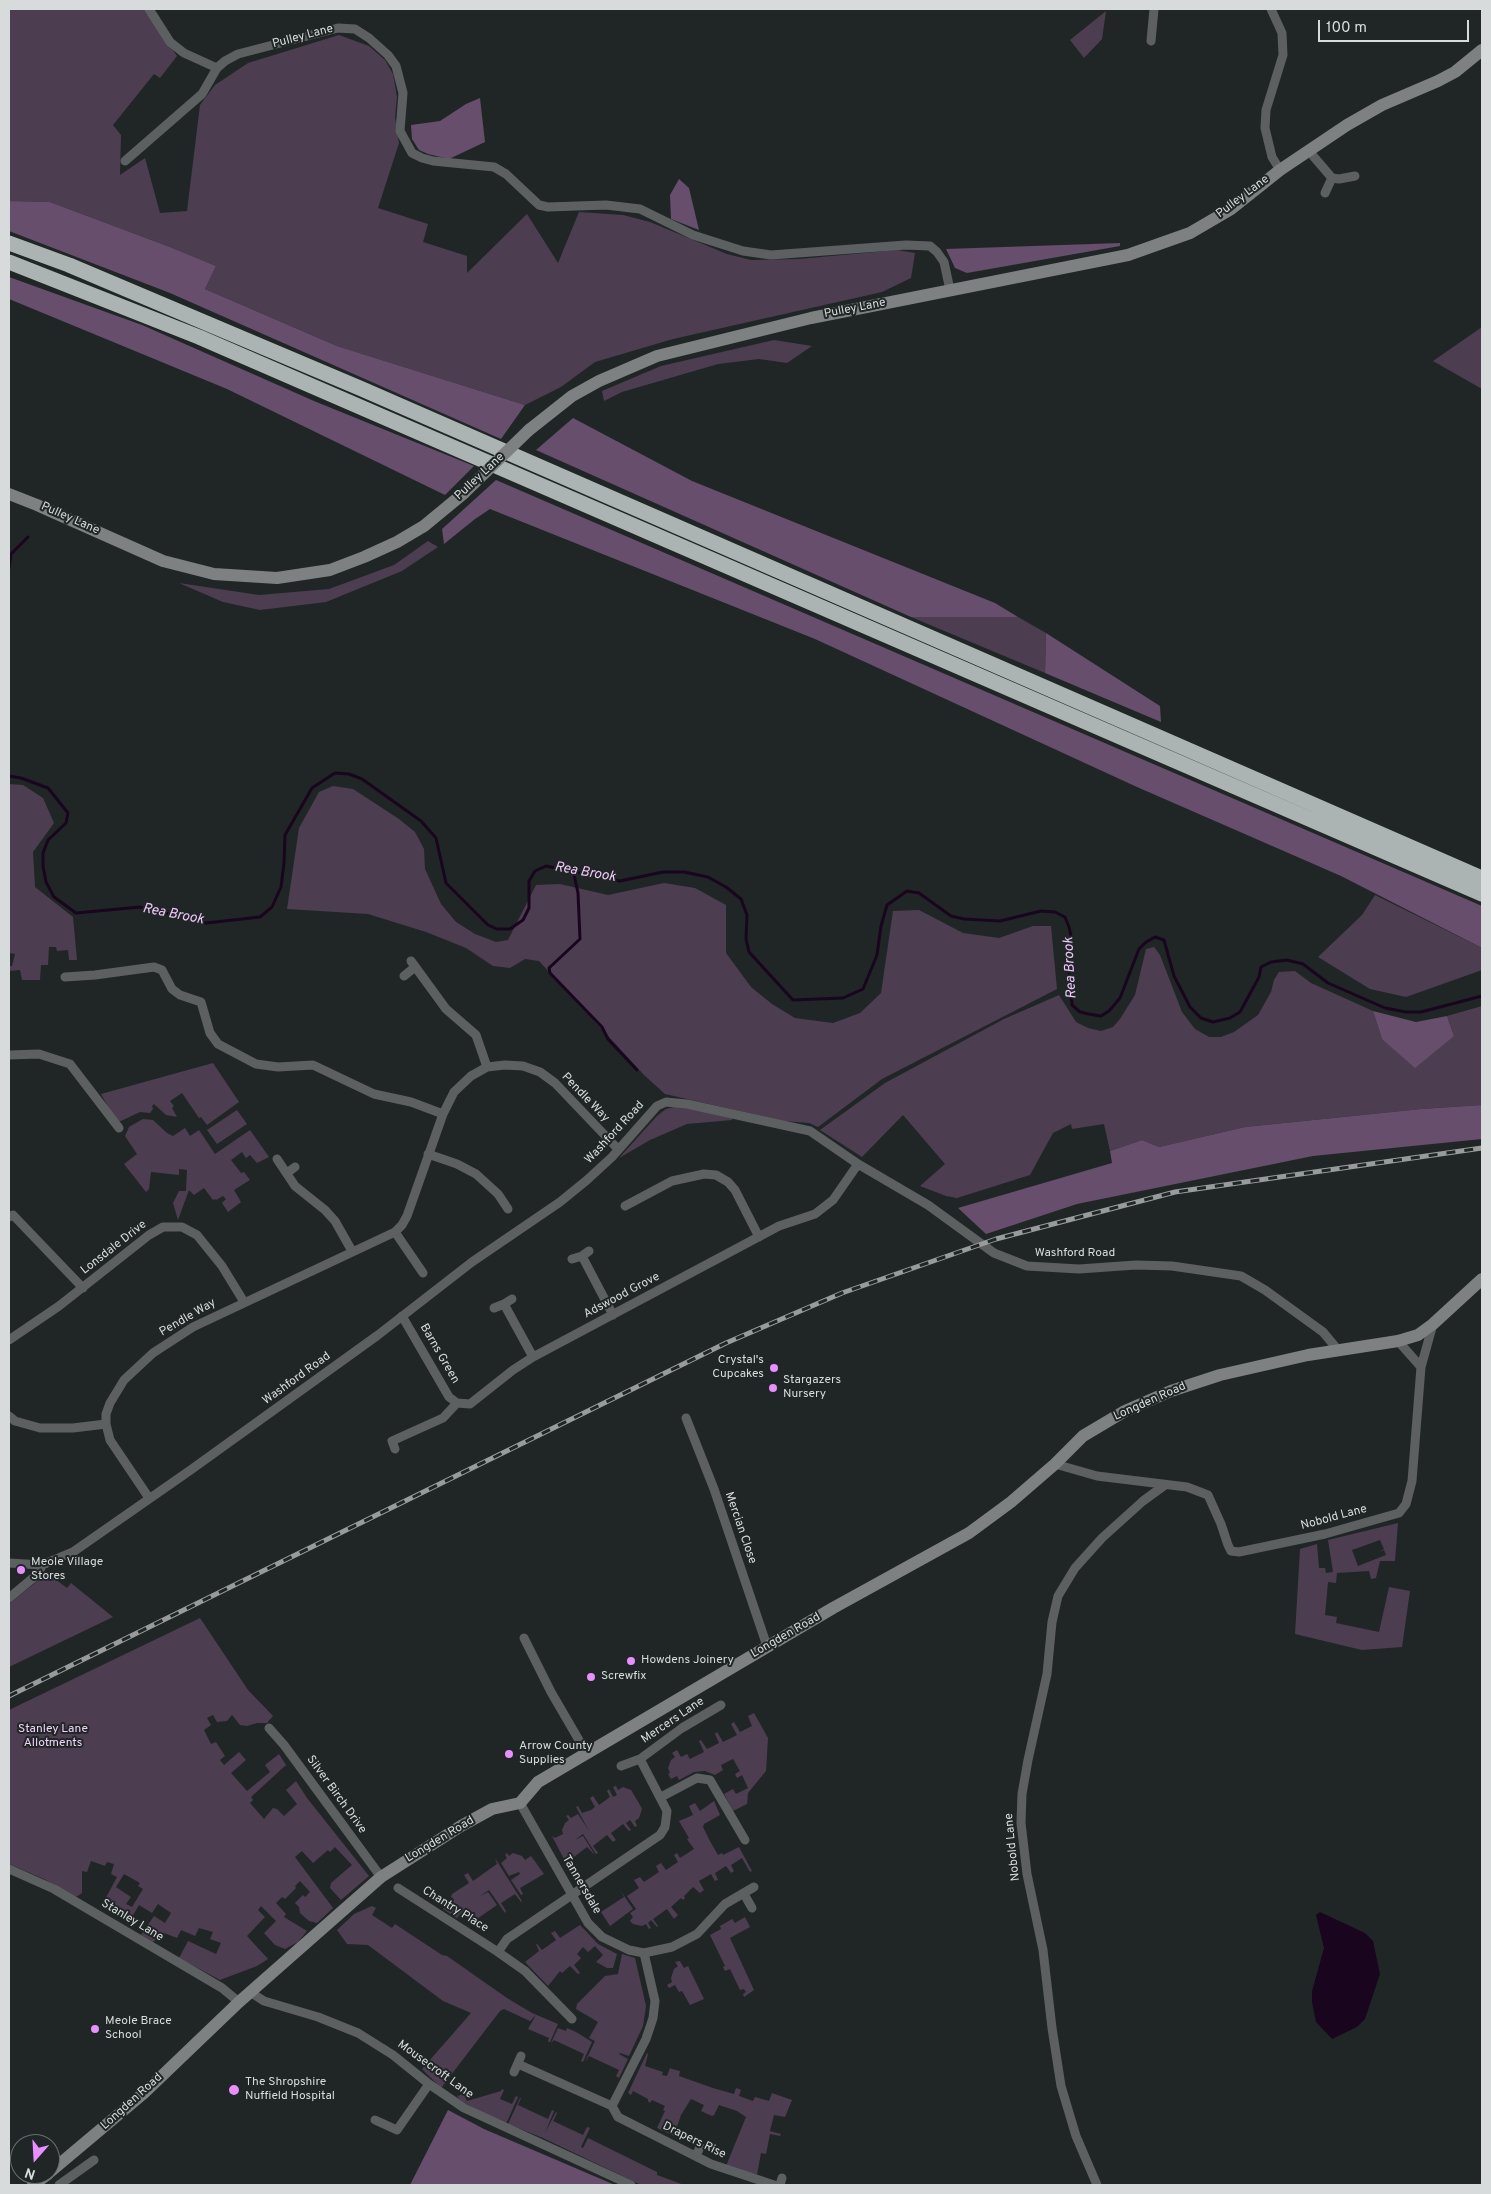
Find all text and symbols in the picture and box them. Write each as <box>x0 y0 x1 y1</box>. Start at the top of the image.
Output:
scale bar <box>1321 10 1472 42</box>
text: 100 m <box>1326 19 1367 38</box>
street label: Pulley Lane <box>271 22 335 52</box>
street label: Pulley Lane <box>1214 172 1272 222</box>
street label: Pulley Lane <box>823 296 887 322</box>
street label: Pulley Lane <box>452 450 508 504</box>
street label: Pulley Lane <box>39 500 101 538</box>
water label: Rea Brook <box>553 859 617 887</box>
water label: Rea Brook <box>141 901 205 929</box>
water label: Rea Brook <box>1061 937 1081 999</box>
street label: Pendle Way <box>558 1070 612 1126</box>
street label: Washford Road <box>582 1099 648 1167</box>
street label: Lonsdale Drive <box>78 1218 150 1278</box>
street label: Washford Road <box>1035 1247 1115 1261</box>
street label: Adswood Grove <box>582 1270 662 1322</box>
street label: Pendle Way <box>157 1296 219 1340</box>
street label: Barns Green <box>416 1321 462 1387</box>
street label: Washford Road <box>260 1350 334 1408</box>
place label: Crystal's Cupcakes <box>712 1354 764 1382</box>
marker: Crystal's Cupcakes <box>768 1362 780 1374</box>
place label: Stargazers Nursery <box>783 1374 841 1402</box>
street label: Longden Road <box>1112 1380 1188 1424</box>
marker: Stargazers Nursery <box>767 1382 779 1394</box>
street label: Mercian Close <box>721 1490 759 1566</box>
street label: Nobold Lane <box>1299 1502 1369 1534</box>
place label: Meole Village Stores <box>31 1556 103 1584</box>
marker: Meole Village Stores <box>15 1564 27 1576</box>
street label: Longden Road <box>749 1610 823 1662</box>
place label: Howdens Joinery <box>641 1654 734 1668</box>
marker: Howdens Joinery <box>625 1655 637 1667</box>
place label: Screwfix <box>601 1670 647 1684</box>
marker: Screwfix <box>585 1671 597 1683</box>
street label: Mercers Lane <box>639 1695 707 1747</box>
park label: Stanley Lane Allotments <box>18 1723 88 1751</box>
place label: Arrow County Supplies <box>519 1740 593 1768</box>
marker: Arrow County Supplies <box>503 1748 515 1760</box>
street label: Silver Birch Drive <box>303 1753 369 1837</box>
street label: Nobold Lane <box>1002 1812 1024 1882</box>
street label: Longden Road <box>403 1814 477 1866</box>
street label: Tannersdale <box>558 1853 604 1917</box>
street label: Chantry Place <box>419 1884 491 1936</box>
street label: Stanley Lane <box>98 1897 166 1945</box>
place label: Meole Brace School <box>105 2015 172 2043</box>
marker: Meole Brace School <box>89 2023 101 2035</box>
street label: Mousecroft Lane <box>394 2038 476 2102</box>
street label: Longden Road <box>98 2071 166 2133</box>
place label: The Shropshire Nuffield Hospital <box>245 2076 335 2104</box>
marker: The Shropshire Nuffield Hospital <box>227 2083 241 2097</box>
street label: Drapers Rise <box>660 2119 728 2163</box>
north arrow <box>10 2134 60 2184</box>
text: N <box>23 2163 38 2182</box>

